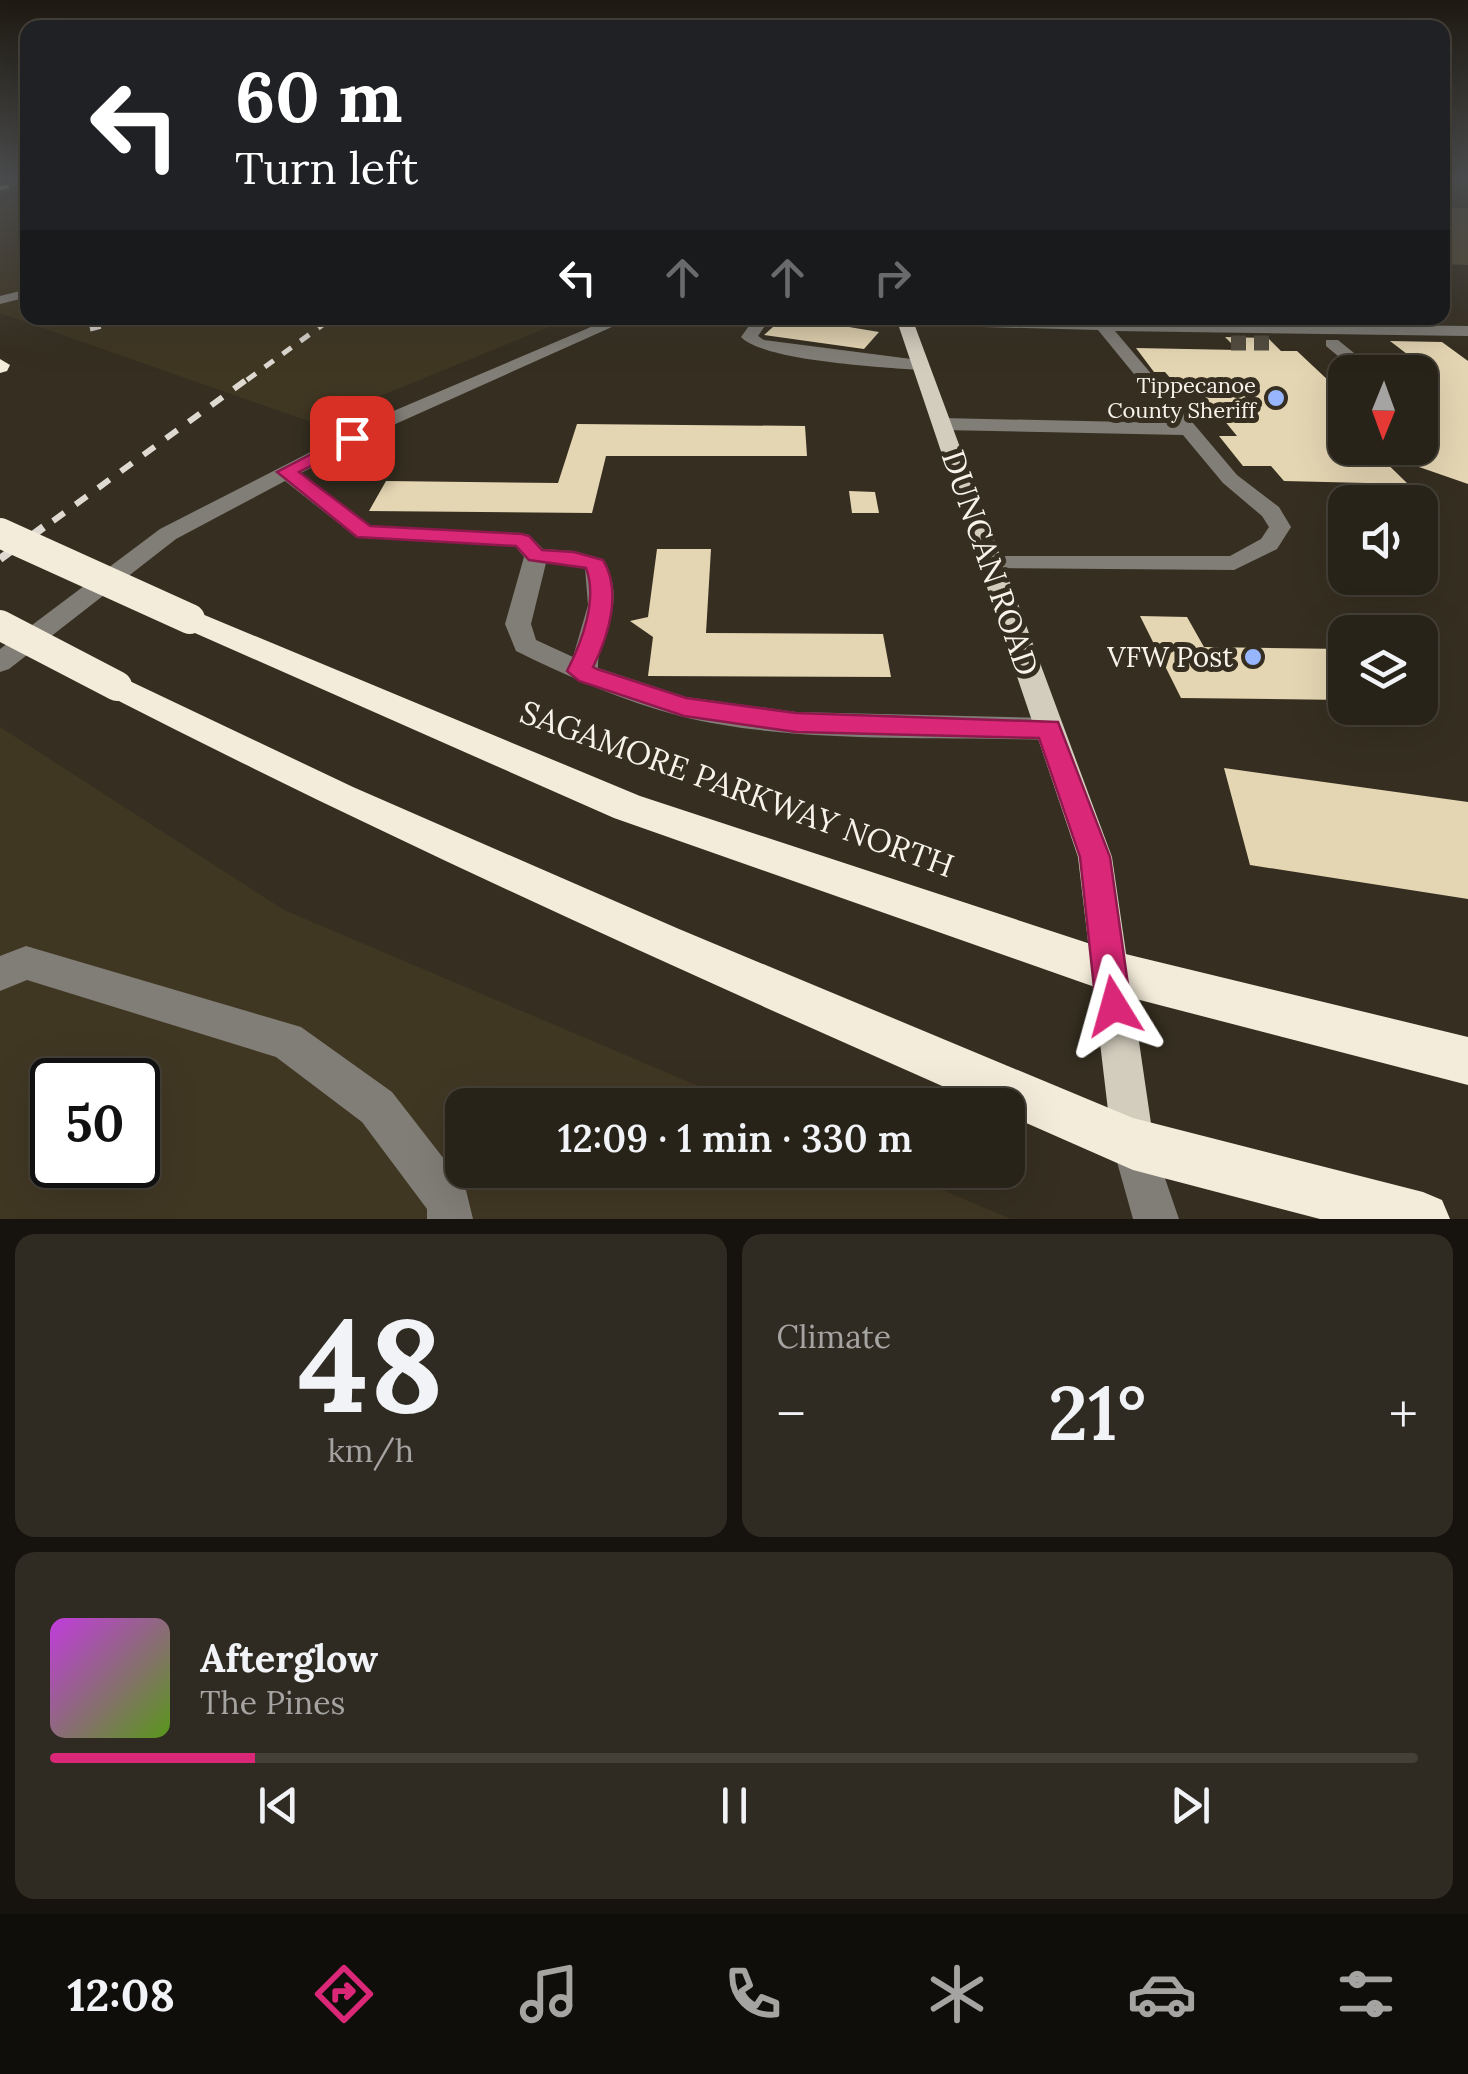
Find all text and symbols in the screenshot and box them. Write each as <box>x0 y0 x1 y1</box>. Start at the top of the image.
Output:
text: 60 m <box>235 52 403 141</box>
icon: left <box>70 60 200 190</box>
text: Turn left <box>235 139 418 196</box>
icon: left <box>550 250 605 305</box>
icon: ahead <box>655 250 710 305</box>
icon: ahead <box>760 250 815 305</box>
icon: right <box>865 250 920 305</box>
north arrow <box>1328 355 1438 465</box>
map controls <box>1328 355 1438 725</box>
place label: Tippecanoe County Sheriff <box>1107 371 1258 424</box>
marker: Tippecanoe County Sheriff <box>1265 387 1287 409</box>
pin <box>310 396 395 481</box>
icon: arrive <box>325 411 380 466</box>
street label: DUNCAN ROAD <box>933 445 1048 681</box>
button: sound <box>1328 485 1438 595</box>
button: layers <box>1328 615 1438 725</box>
place label: VFW Post <box>1106 639 1233 675</box>
marker: VFW Post <box>1242 646 1264 668</box>
street label: SAGAMORE PARKWAY NORTH <box>515 691 960 886</box>
position arrow <box>1062 954 1166 1058</box>
speed limit sign: 50 <box>30 1058 160 1188</box>
text: 12:09 · 1 min · 330 m <box>558 1114 912 1162</box>
text: 48 <box>298 1281 443 1448</box>
text: Climate <box>777 1316 891 1357</box>
text: 21° <box>1048 1365 1147 1461</box>
text: − <box>777 1379 806 1449</box>
text: + <box>1389 1379 1418 1449</box>
text: km/h <box>328 1430 414 1471</box>
text: Afterglow <box>200 1634 378 1682</box>
text: The Pines <box>200 1682 345 1723</box>
icon: previous <box>251 1778 306 1833</box>
icon: pause <box>707 1778 762 1833</box>
icon: next <box>1163 1778 1218 1833</box>
icon: directions <box>309 1959 379 2029</box>
icon: music <box>514 1959 584 2029</box>
icon: phone <box>718 1959 788 2029</box>
icon: climate <box>922 1959 992 2029</box>
icon: car <box>1127 1959 1197 2029</box>
icon: filters <box>1331 1959 1401 2029</box>
text: 12:08 <box>67 1966 175 2023</box>

